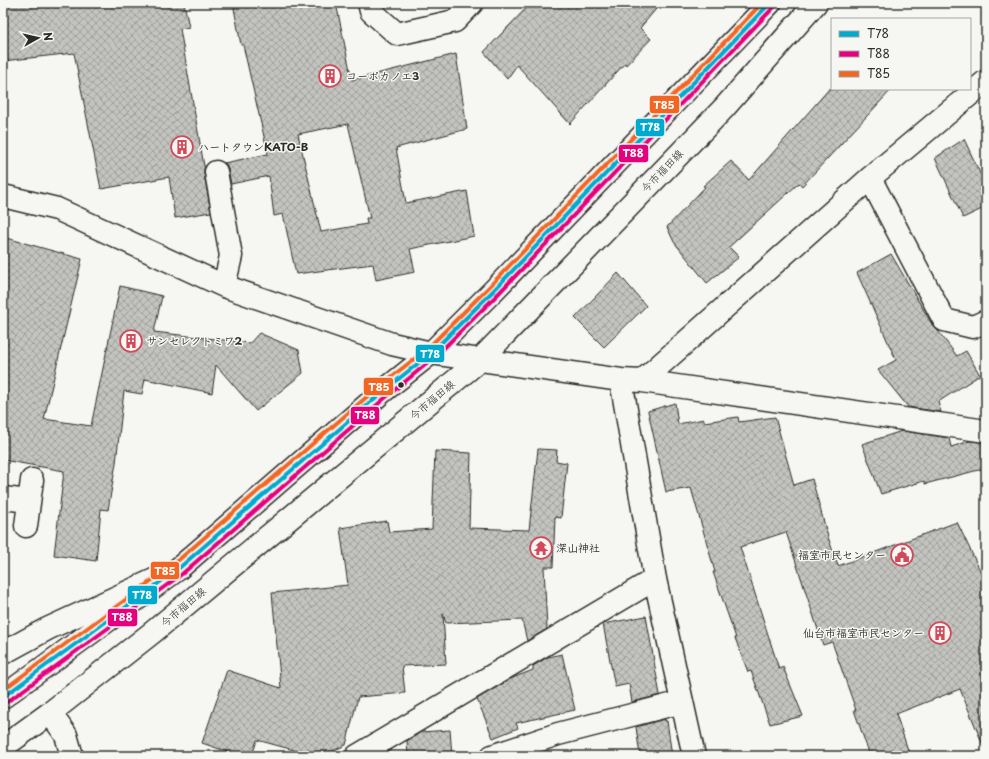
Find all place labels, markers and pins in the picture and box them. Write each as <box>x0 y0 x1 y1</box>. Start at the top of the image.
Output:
building icon: コーポカノエ3 <box>317 63 343 89</box>
place label: コーポカノエ3 <box>346 67 419 84</box>
building icon: ハートタウンKATO-B <box>169 134 195 160</box>
place label: ハートタウンKATO-B <box>198 138 309 155</box>
building icon: サンセレクトミワ2 <box>118 328 144 354</box>
place label: サンセレクトミワ2 <box>146 332 242 349</box>
unlabelled marker <box>396 380 406 390</box>
temple icon: 深山神社 <box>528 535 554 561</box>
place label: 深山神社 <box>556 539 600 556</box>
public building icon: 福室市民センター <box>889 542 915 568</box>
place label: 福室市民センター <box>798 546 886 563</box>
building icon: 仙台市福室市民センター <box>927 620 953 646</box>
place label: 仙台市福室市民センター <box>803 624 924 641</box>

